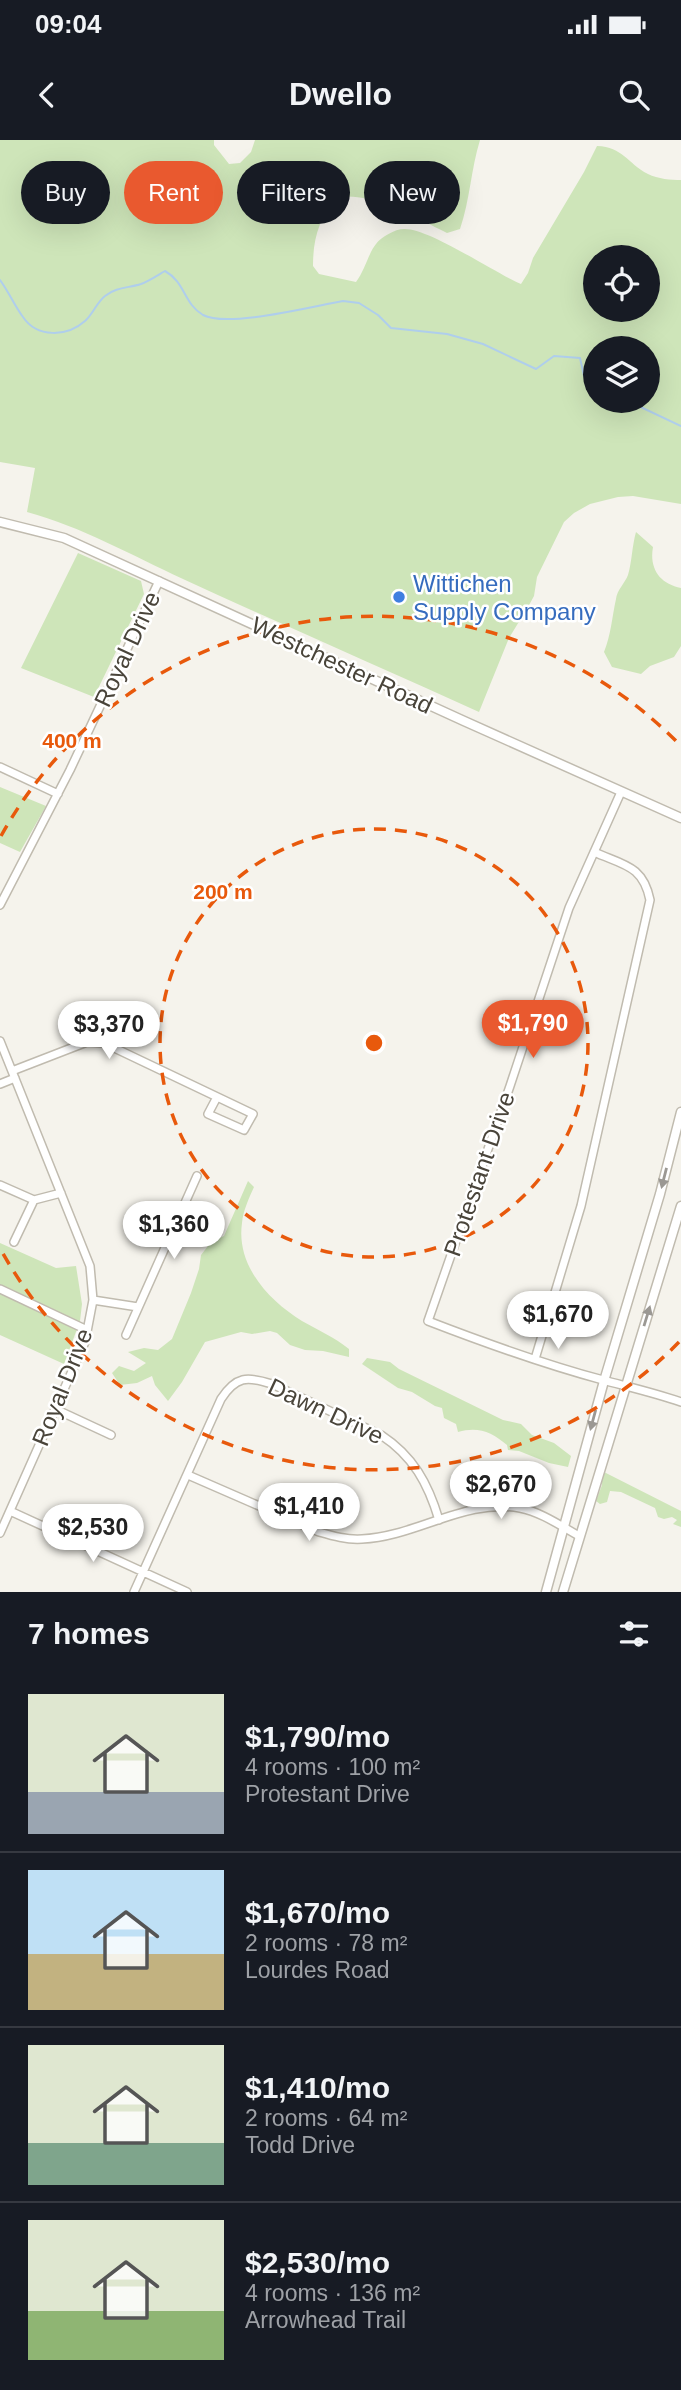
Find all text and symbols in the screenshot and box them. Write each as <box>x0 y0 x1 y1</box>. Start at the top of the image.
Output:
text: 09:04 <box>35 9 102 39</box>
icon: back <box>28 76 66 114</box>
text: Dwello <box>289 76 392 112</box>
icon: search <box>615 76 653 114</box>
chip: Buy <box>21 161 110 224</box>
chip: Rent <box>124 161 223 224</box>
chip: Filters <box>237 161 350 224</box>
chip: New <box>364 161 460 224</box>
map controls <box>583 245 660 413</box>
button: locate <box>583 245 660 322</box>
button: layers <box>583 336 660 413</box>
place label: Wittichen Supply Company <box>413 570 596 625</box>
street label: Royal Drive <box>89 587 165 711</box>
marker: Wittichen Supply Company <box>391 589 407 605</box>
street label: Westchester Road <box>247 611 437 719</box>
text: 400 m <box>42 729 102 752</box>
text: 200 m <box>193 880 253 903</box>
pin: $1,790 <box>476 1000 590 1060</box>
pin: $3,370 <box>52 1002 166 1061</box>
text: $1,790 <box>498 1010 568 1036</box>
text: $3,370 <box>74 1011 144 1037</box>
centre of rings <box>362 1031 386 1055</box>
street label: Protestant Drive <box>438 1088 520 1260</box>
one-way arrow <box>658 1168 669 1190</box>
pin: $1,360 <box>117 1202 231 1261</box>
text: $1,360 <box>139 1211 209 1237</box>
pin: $1,670 <box>501 1292 615 1351</box>
text: $1,670 <box>523 1301 593 1327</box>
one-way arrow <box>642 1305 652 1326</box>
street label: Royal Drive <box>26 1324 98 1450</box>
street label: Dawn Drive <box>264 1373 388 1449</box>
one-way arrow <box>587 1409 598 1431</box>
pin: $2,670 <box>444 1462 558 1521</box>
text: $2,670 <box>466 1471 536 1497</box>
pin: $1,410 <box>252 1484 366 1543</box>
text: $1,410 <box>274 1493 344 1519</box>
pin: $2,530 <box>36 1504 150 1564</box>
text: $2,530 <box>58 1514 128 1540</box>
icon: filters <box>615 1615 653 1653</box>
text: 7 homes <box>28 1617 150 1650</box>
text: $1,790/mo <box>245 1720 390 1753</box>
icon: home <box>84 1722 168 1806</box>
text: 4 rooms · 100 m² <box>245 1754 420 1780</box>
text: Protestant Drive <box>245 1781 410 1807</box>
text: $1,670/mo <box>245 1896 390 1929</box>
icon: home <box>84 1898 168 1982</box>
text: 2 rooms · 78 m² <box>245 1930 407 1956</box>
text: Lourdes Road <box>245 1957 390 1983</box>
text: $1,410/mo <box>245 2071 390 2104</box>
icon: home <box>84 2073 168 2157</box>
text: 2 rooms · 64 m² <box>245 2105 407 2131</box>
text: Todd Drive <box>245 2132 355 2158</box>
text: $2,530/mo <box>245 2246 390 2279</box>
icon: home <box>84 2248 168 2332</box>
text: 4 rooms · 136 m² <box>245 2280 420 2306</box>
text: Arrowhead Trail <box>245 2307 406 2333</box>

